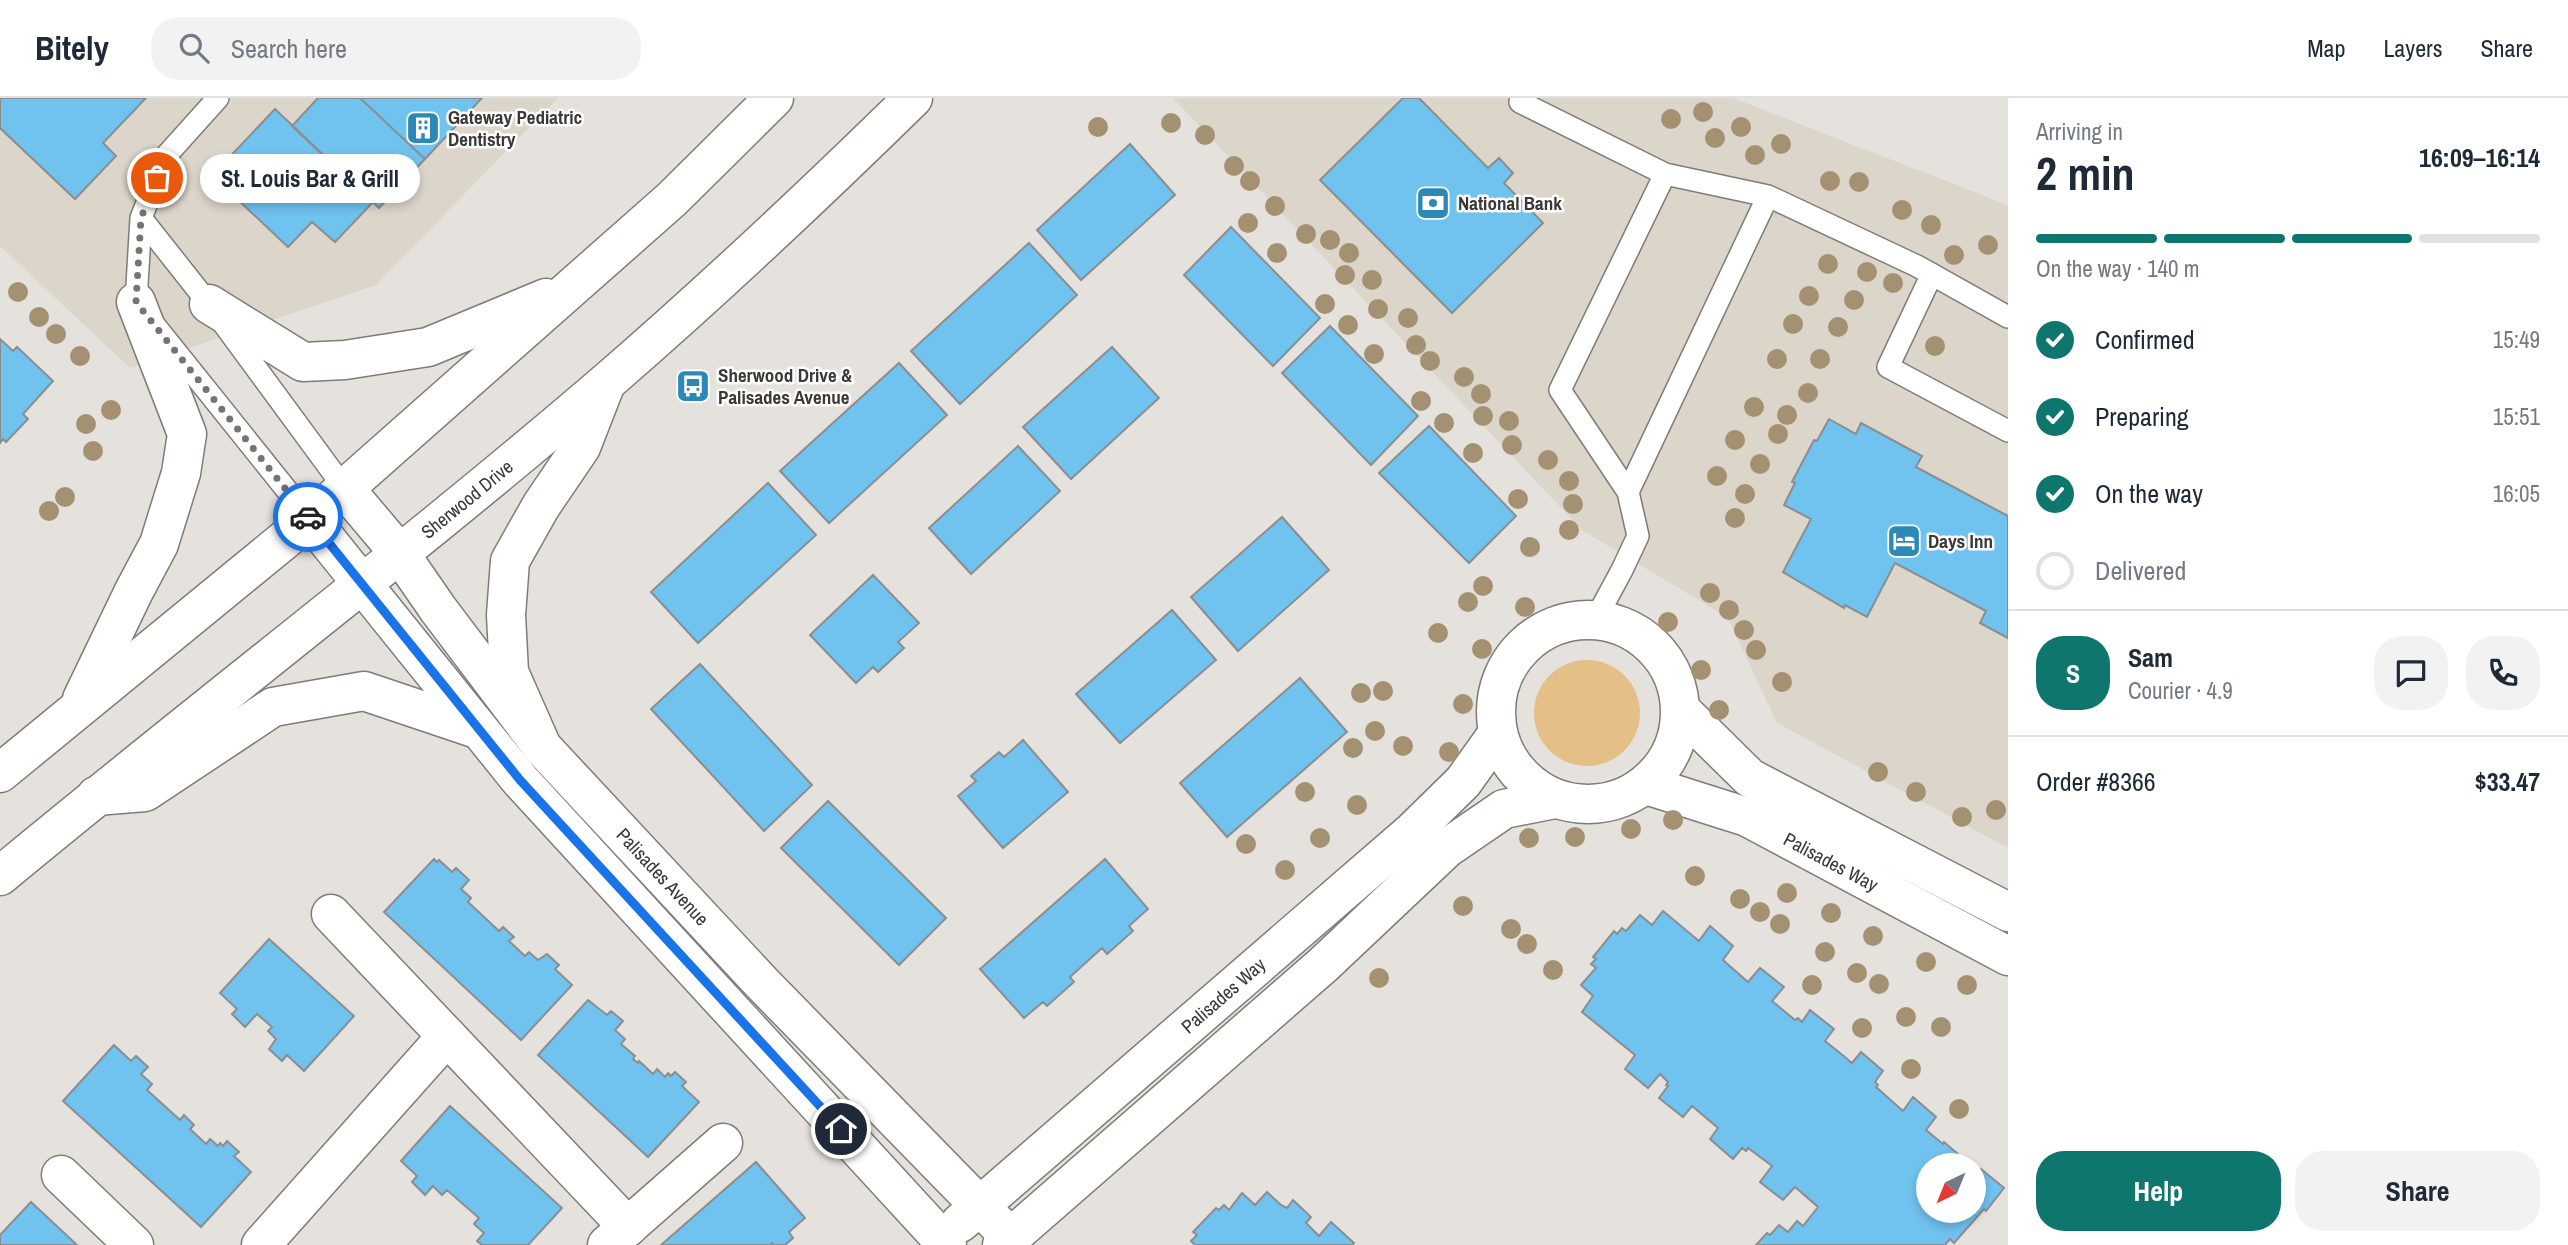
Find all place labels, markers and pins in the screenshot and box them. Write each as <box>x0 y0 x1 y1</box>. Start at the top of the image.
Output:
place label: Gateway Pediatric Dentistry <box>448 104 582 152</box>
building icon: Gateway Pediatric Dentistry <box>404 109 442 147</box>
pin <box>127 148 187 208</box>
callout: St. Louis Bar & Grill <box>199 154 420 202</box>
bank icon: National Bank <box>1414 184 1452 222</box>
place label: National Bank <box>1458 190 1562 216</box>
place label: Sherwood Drive & Palisades Avenue <box>718 362 852 410</box>
bus stop icon: Sherwood Drive & Palisades Avenue <box>674 367 712 405</box>
hotel icon: Days Inn <box>1885 522 1923 560</box>
place label: Days Inn <box>1928 528 1993 554</box>
pin <box>811 1099 871 1159</box>

